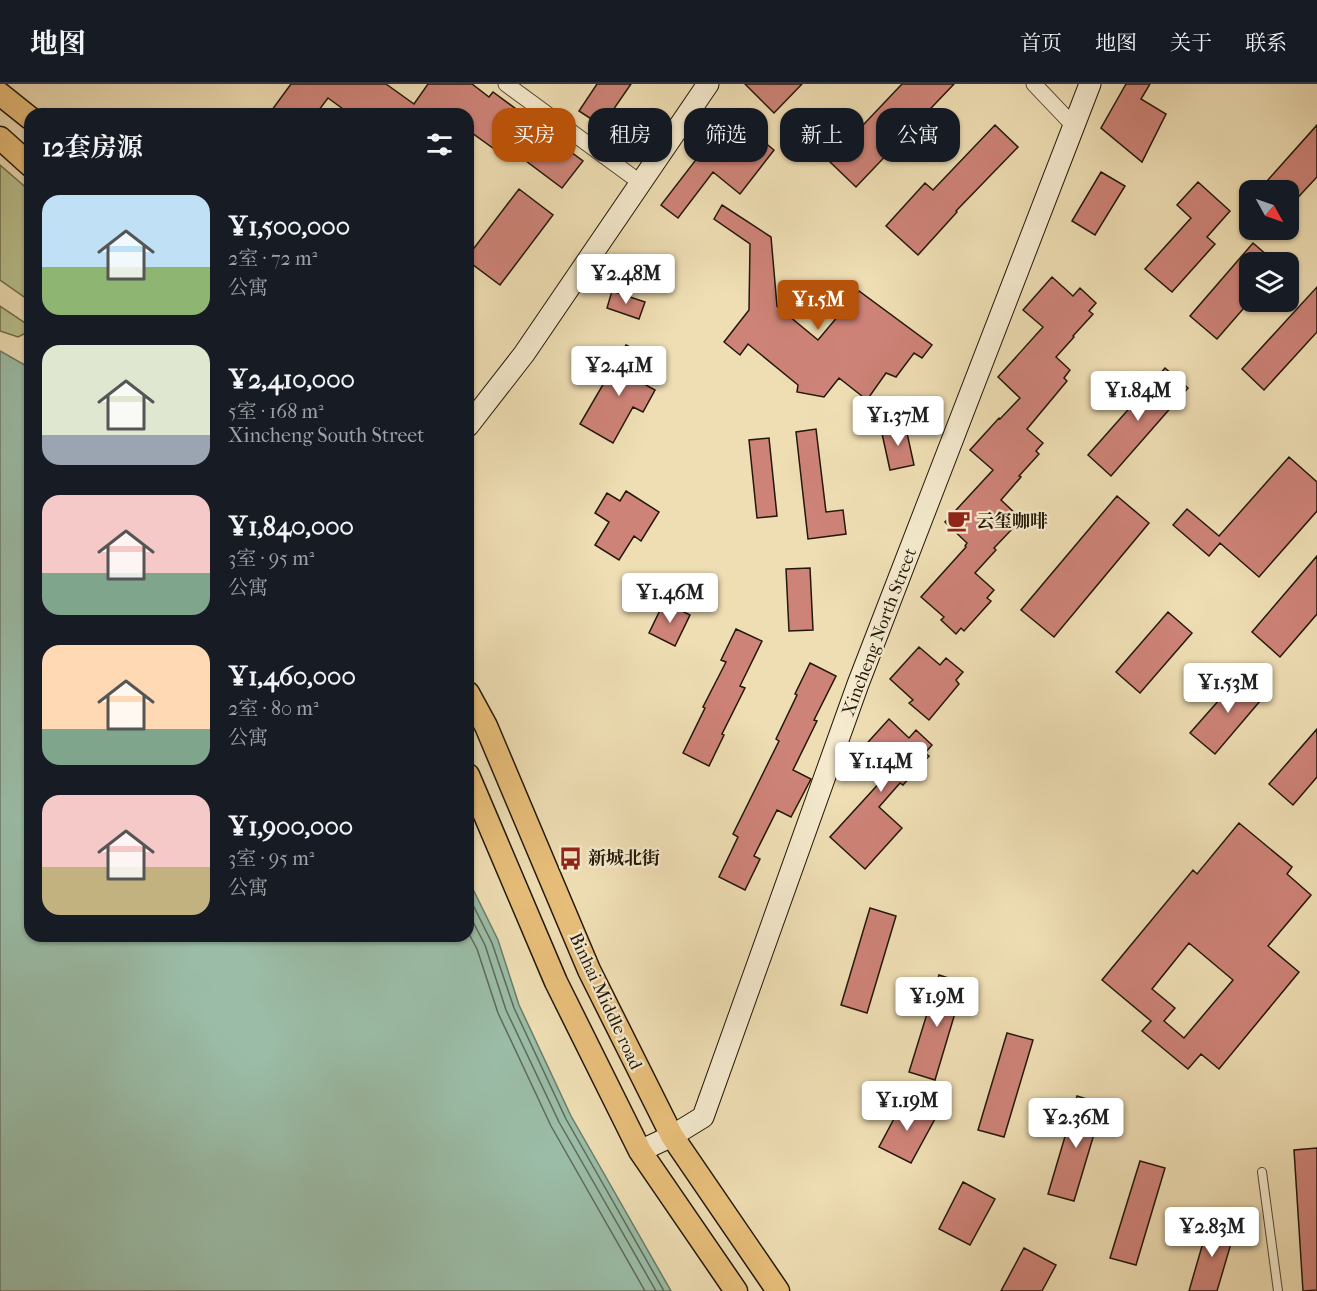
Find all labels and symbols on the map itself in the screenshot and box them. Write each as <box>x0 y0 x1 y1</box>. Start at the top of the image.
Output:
north arrow <box>1239 180 1299 240</box>
pin: ¥2.48M <box>577 254 675 305</box>
pin: ¥1.5M <box>776 280 860 331</box>
pin: ¥2.41M <box>570 346 668 397</box>
pin: ¥1.84M <box>1089 371 1187 422</box>
pin: ¥1.37M <box>849 396 947 447</box>
cafe icon: 云玺咖啡 <box>945 508 971 534</box>
place label: 云玺咖啡 <box>976 511 1048 532</box>
street label: Xincheng North Street <box>838 545 921 719</box>
pin: ¥1.46M <box>621 573 719 624</box>
pin: ¥1.53M <box>1179 663 1277 714</box>
pin: ¥1.14M <box>832 742 930 793</box>
bus stop icon: 新城北街 <box>557 845 583 871</box>
place label: 新城北街 <box>588 848 660 869</box>
street label: Binhai Middle road <box>565 929 647 1073</box>
pin: ¥1.9M <box>895 977 979 1028</box>
pin: ¥1.19M <box>858 1081 956 1132</box>
pin: ¥2.36M <box>1027 1098 1125 1149</box>
pin: ¥2.83M <box>1163 1207 1261 1258</box>

